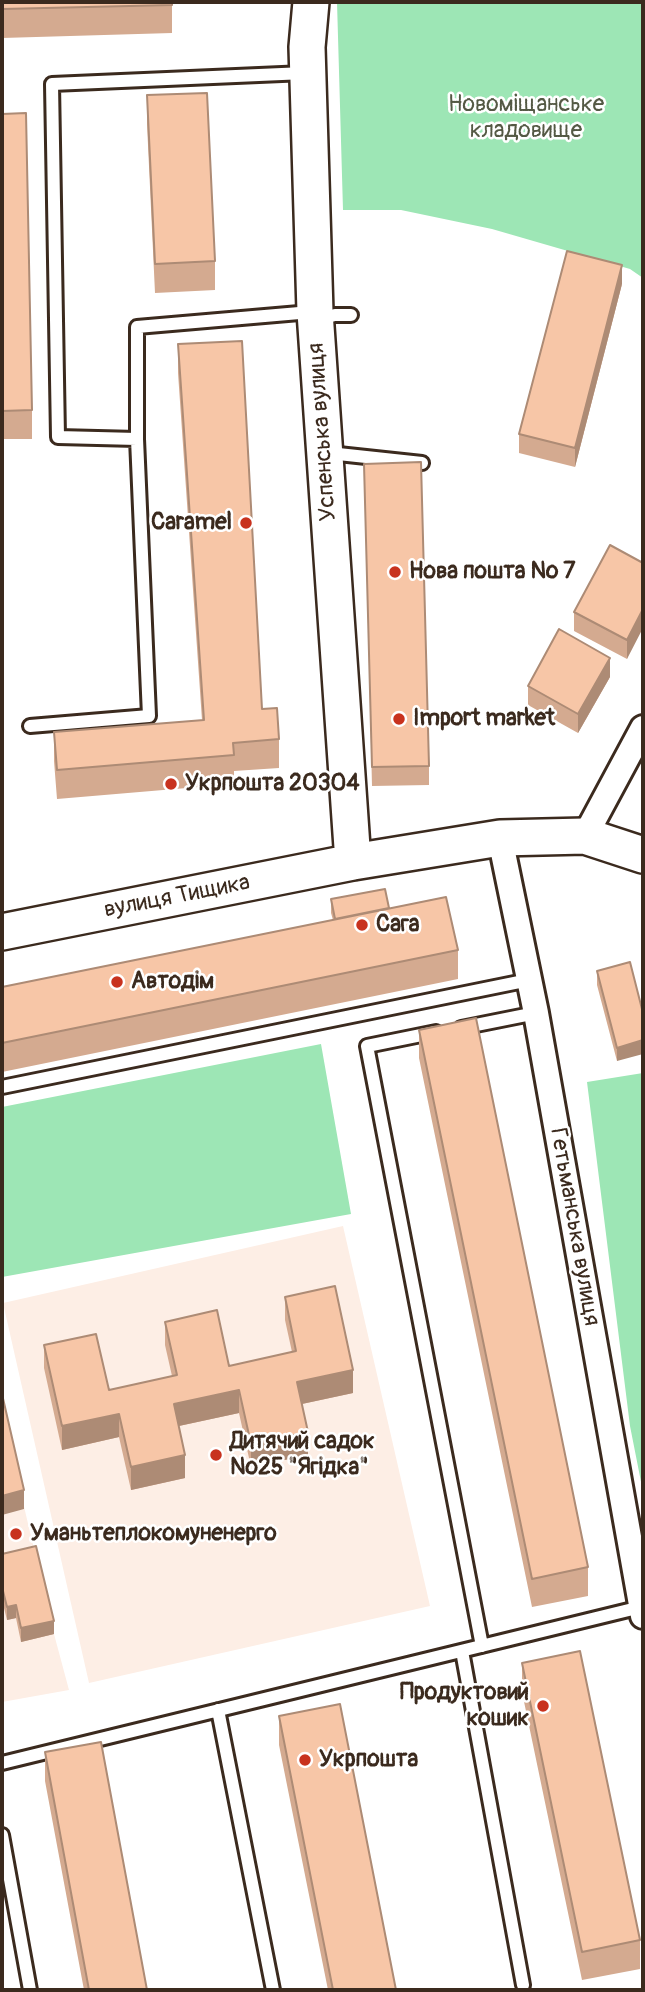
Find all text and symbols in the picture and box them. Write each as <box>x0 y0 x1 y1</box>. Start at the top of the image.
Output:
park label: Новоміщанське кладовище <box>448 91 604 145</box>
street label: Успенська вулиця <box>303 342 343 522</box>
place label: Caramel <box>151 509 232 537</box>
marker: Caramel <box>238 515 254 531</box>
place label: Нова пошта № 7 <box>409 558 576 586</box>
marker: Нова пошта № 7 <box>387 564 403 580</box>
place label: Import market <box>413 705 555 733</box>
marker: Import market <box>391 711 407 727</box>
place label: Укрпошта 20304 <box>185 770 360 798</box>
marker: Укрпошта 20304 <box>163 776 179 792</box>
street label: вулиця Тищика <box>102 869 252 925</box>
place label: Сага <box>376 911 419 939</box>
marker: Сага <box>354 917 370 933</box>
place label: Автодім <box>131 968 214 996</box>
marker: Автодім <box>109 974 125 990</box>
street label: Гетьманська вулиця <box>543 1126 605 1328</box>
place label: Дитячий садок №25 "Ягідка" <box>230 1428 375 1482</box>
marker: Дитячий садок №25 "Ягідка" <box>208 1447 224 1463</box>
place label: Уманьтеплокомуненерго <box>30 1520 277 1548</box>
marker: Уманьтеплокомуненерго <box>8 1526 24 1542</box>
place label: Продуктовий кошик <box>400 1679 529 1733</box>
marker: Продуктовий кошик <box>535 1698 551 1714</box>
place label: Укрпошта <box>319 1746 418 1774</box>
marker: Укрпошта <box>297 1752 313 1768</box>

